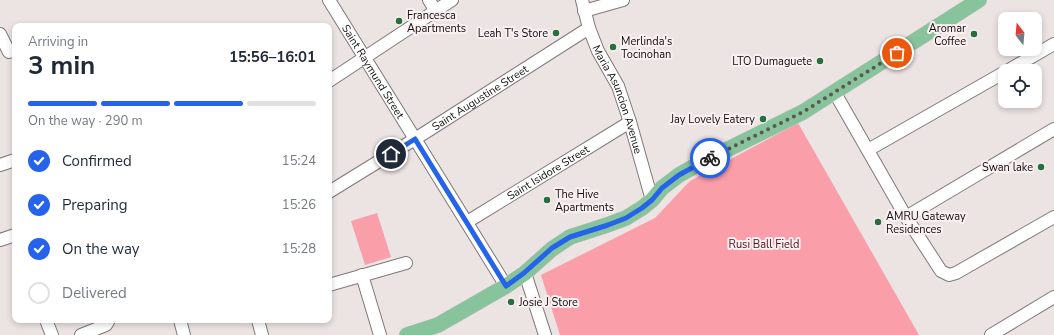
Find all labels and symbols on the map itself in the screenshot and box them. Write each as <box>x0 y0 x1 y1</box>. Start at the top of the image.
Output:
place label: Francesca Apartments <box>407 8 466 36</box>
north arrow <box>998 12 1042 56</box>
marker: Francesca Apartments <box>394 16 404 26</box>
place label: Aromar Coffee <box>929 21 966 49</box>
street label: Saint Raymund Street <box>338 22 408 122</box>
place label: Leah T's Store <box>478 26 548 41</box>
marker: Leah T's Store <box>551 28 561 38</box>
marker: Aromar Coffee <box>969 29 979 39</box>
place label: Merlinda's Tocinohan <box>621 34 672 62</box>
pin <box>880 36 914 70</box>
marker: Merlinda's Tocinohan <box>608 42 618 52</box>
street label: Maria Asuncion Avenue <box>588 43 646 155</box>
place label: LTO Dumaguete <box>732 54 812 69</box>
marker: LTO Dumaguete <box>815 56 825 66</box>
street label: Saint Augustine Street <box>429 62 531 134</box>
place label: Jay Lovely Eatery <box>669 112 755 127</box>
marker: Jay Lovely Eatery <box>758 114 768 124</box>
pin <box>374 137 408 171</box>
courier <box>690 138 730 178</box>
street label: Saint Isidore Street <box>504 142 592 204</box>
place label: Swan lake <box>982 160 1033 175</box>
marker: Swan lake <box>1036 162 1046 172</box>
place label: The Hive Apartments <box>555 187 614 215</box>
marker: The Hive Apartments <box>542 195 552 205</box>
place label: AMRU Gateway Residences <box>886 209 966 237</box>
marker: AMRU Gateway Residences <box>873 217 883 227</box>
park label: Rusi Ball Field <box>729 237 799 252</box>
place label: Josie J Store <box>518 295 578 310</box>
marker: Josie J Store <box>506 297 516 307</box>

